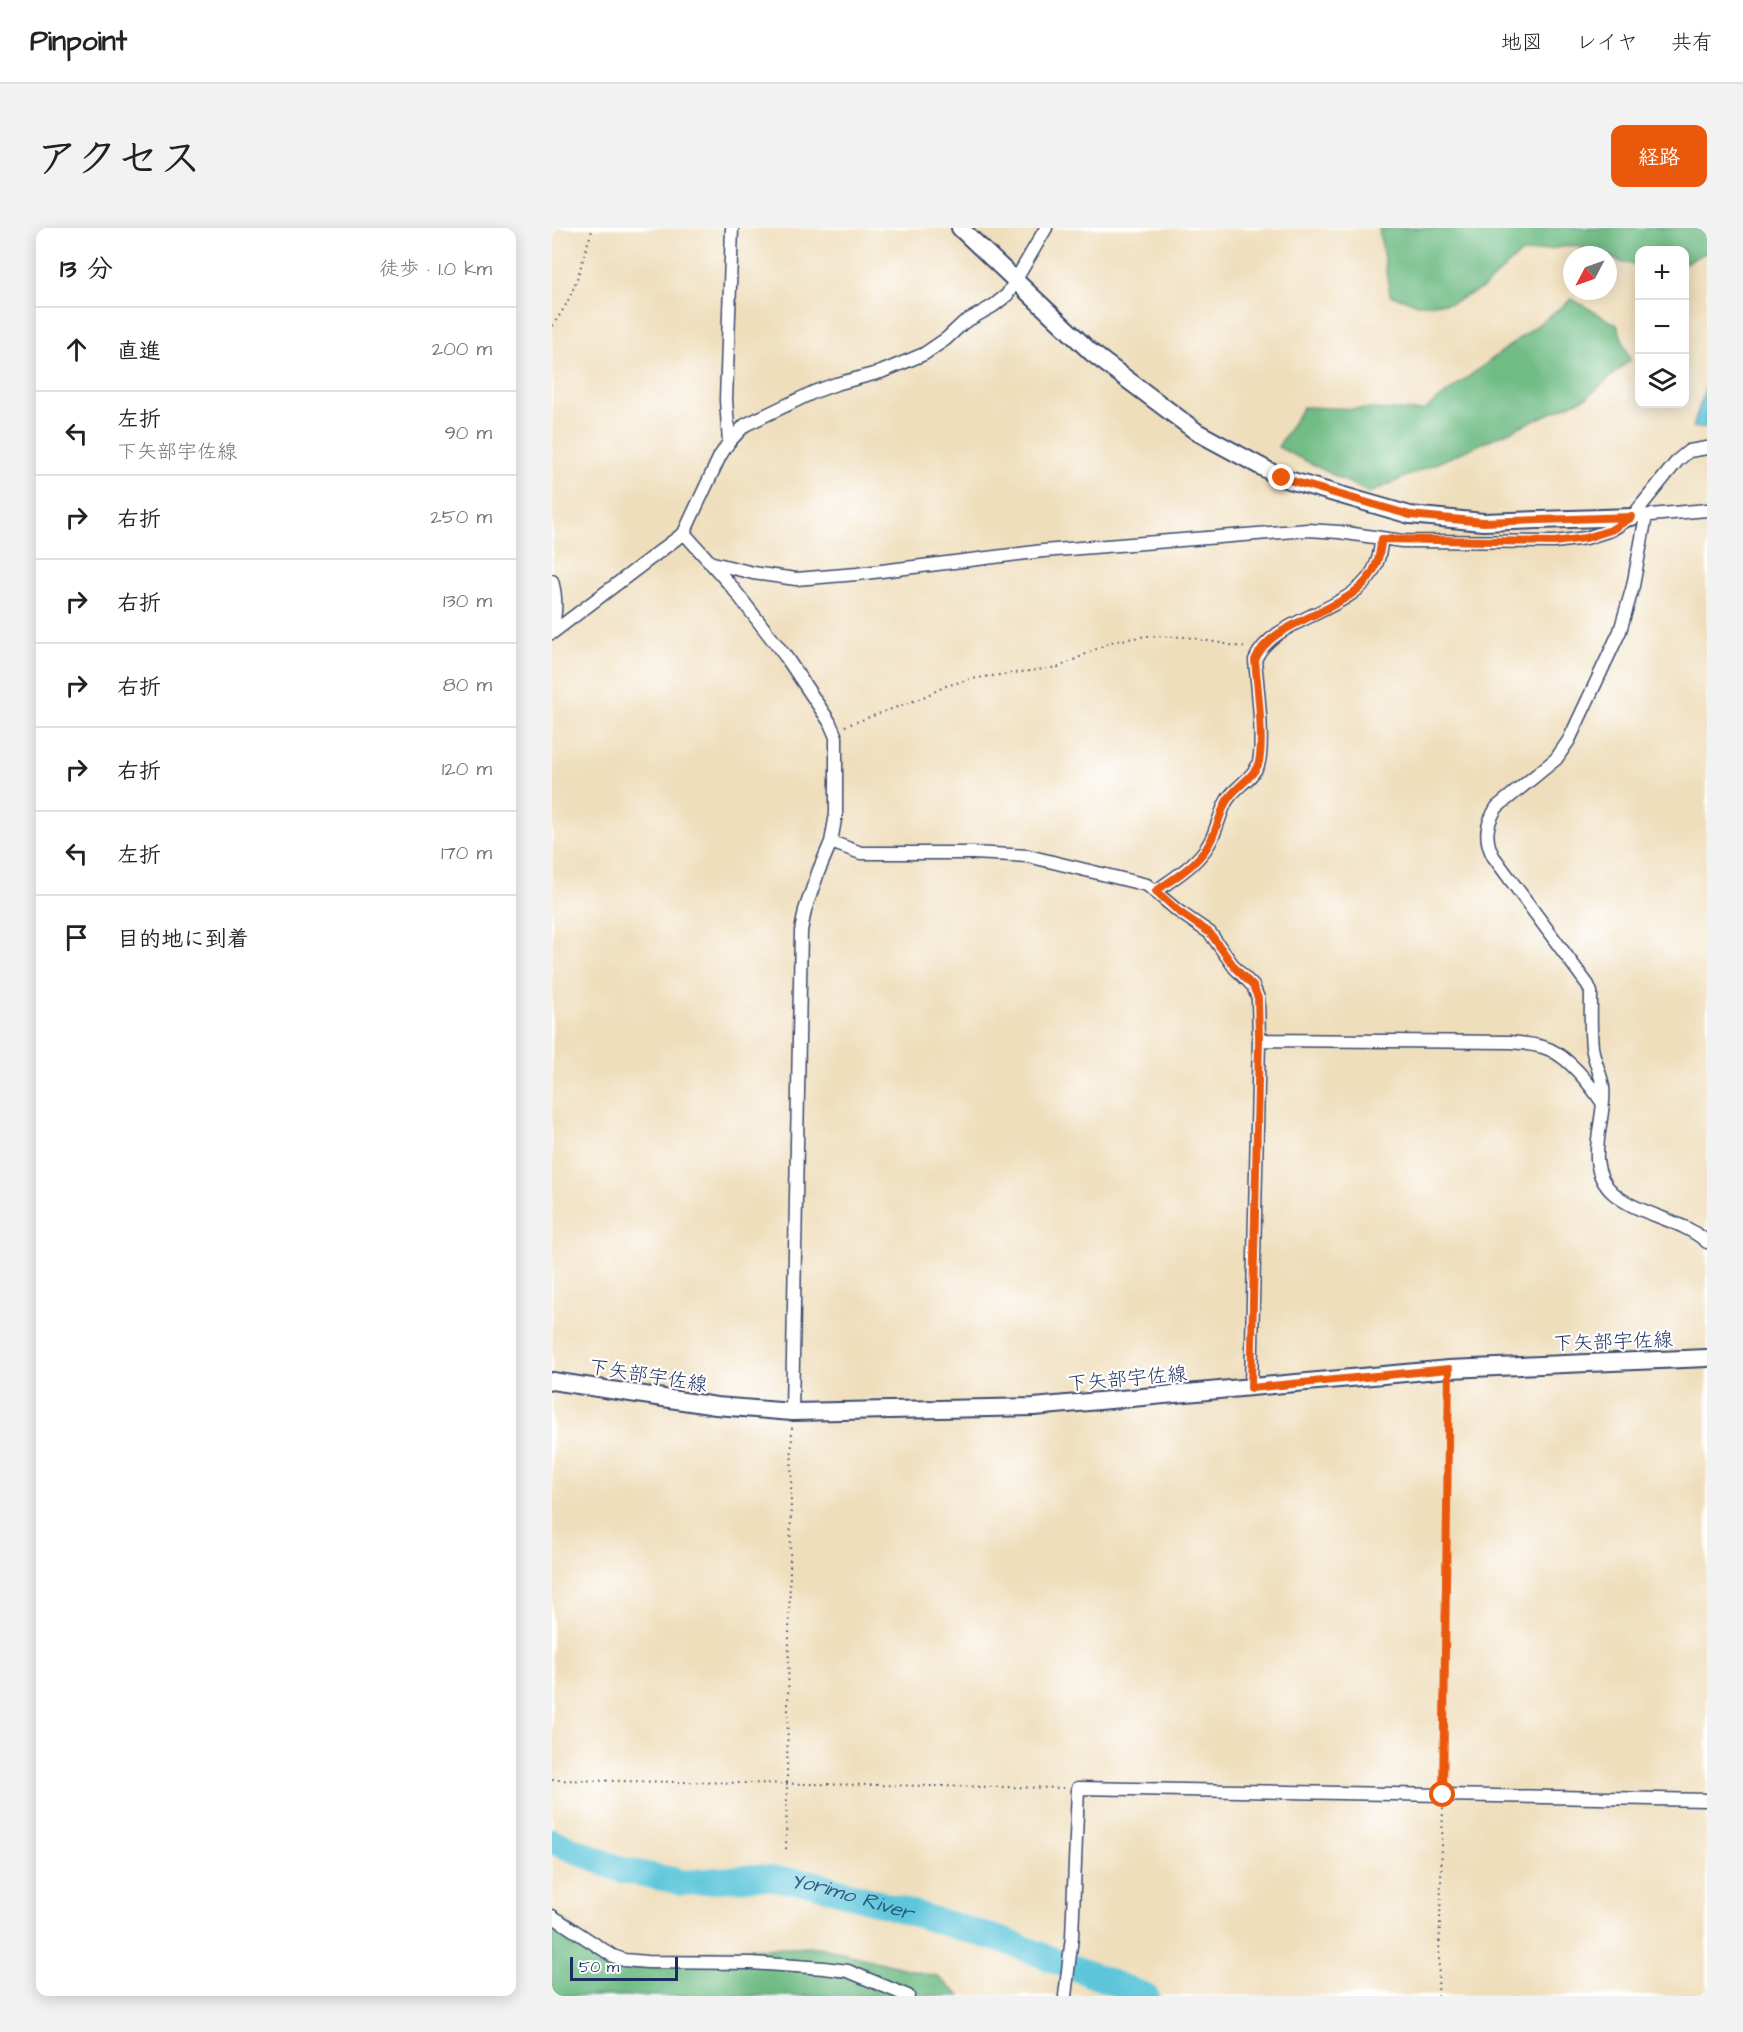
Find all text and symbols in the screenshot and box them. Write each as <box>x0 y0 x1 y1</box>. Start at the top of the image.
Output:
text: Pinpoint <box>30 22 127 61</box>
text: 地図 <box>1501 28 1543 57</box>
text: レイヤ <box>1576 28 1638 57</box>
text: 共有 <box>1671 28 1713 57</box>
button: 経路 <box>1611 125 1707 187</box>
text: アクセス <box>36 131 201 189</box>
north arrow <box>1563 246 1617 300</box>
map controls <box>1635 246 1689 408</box>
button: + <box>1635 246 1689 300</box>
text: 13 分 <box>60 251 113 287</box>
text: 徒歩 · 1.0 km <box>379 255 492 283</box>
button: − <box>1635 300 1689 354</box>
icon: ahead <box>60 333 93 366</box>
text: 200 m <box>432 335 492 363</box>
text: 直進 <box>117 336 161 367</box>
button: layers <box>1635 354 1689 408</box>
text: 左折 <box>117 404 161 435</box>
icon: left <box>60 417 93 450</box>
text: 90 m <box>444 419 492 447</box>
text: 下矢部宇佐線 <box>117 438 237 466</box>
route end <box>1268 464 1294 490</box>
icon: right <box>60 501 93 534</box>
text: 250 m <box>430 503 492 531</box>
text: 右折 <box>117 504 161 535</box>
icon: right <box>60 585 93 618</box>
text: 130 m <box>443 587 492 615</box>
text: 右折 <box>117 588 161 619</box>
icon: right <box>60 669 93 702</box>
text: 80 m <box>443 671 492 699</box>
text: 右折 <box>117 672 161 703</box>
icon: right <box>60 753 93 786</box>
text: 120 m <box>442 755 492 783</box>
text: 右折 <box>117 756 161 787</box>
icon: left <box>60 837 93 870</box>
text: 170 m <box>441 839 492 867</box>
text: 左折 <box>117 840 161 871</box>
icon: arrive <box>60 921 93 954</box>
text: 目的地に到着 <box>117 924 249 955</box>
street label: 下矢部宇佐線 <box>1553 1326 1673 1358</box>
street label: 下矢部宇佐線 <box>586 1353 709 1399</box>
street label: 下矢部宇佐線 <box>1066 1360 1188 1398</box>
route start <box>1429 1781 1455 1807</box>
water label: Yorimo River <box>789 1867 919 1928</box>
scale bar <box>570 1954 678 1982</box>
text: 50 m <box>579 1956 619 1978</box>

